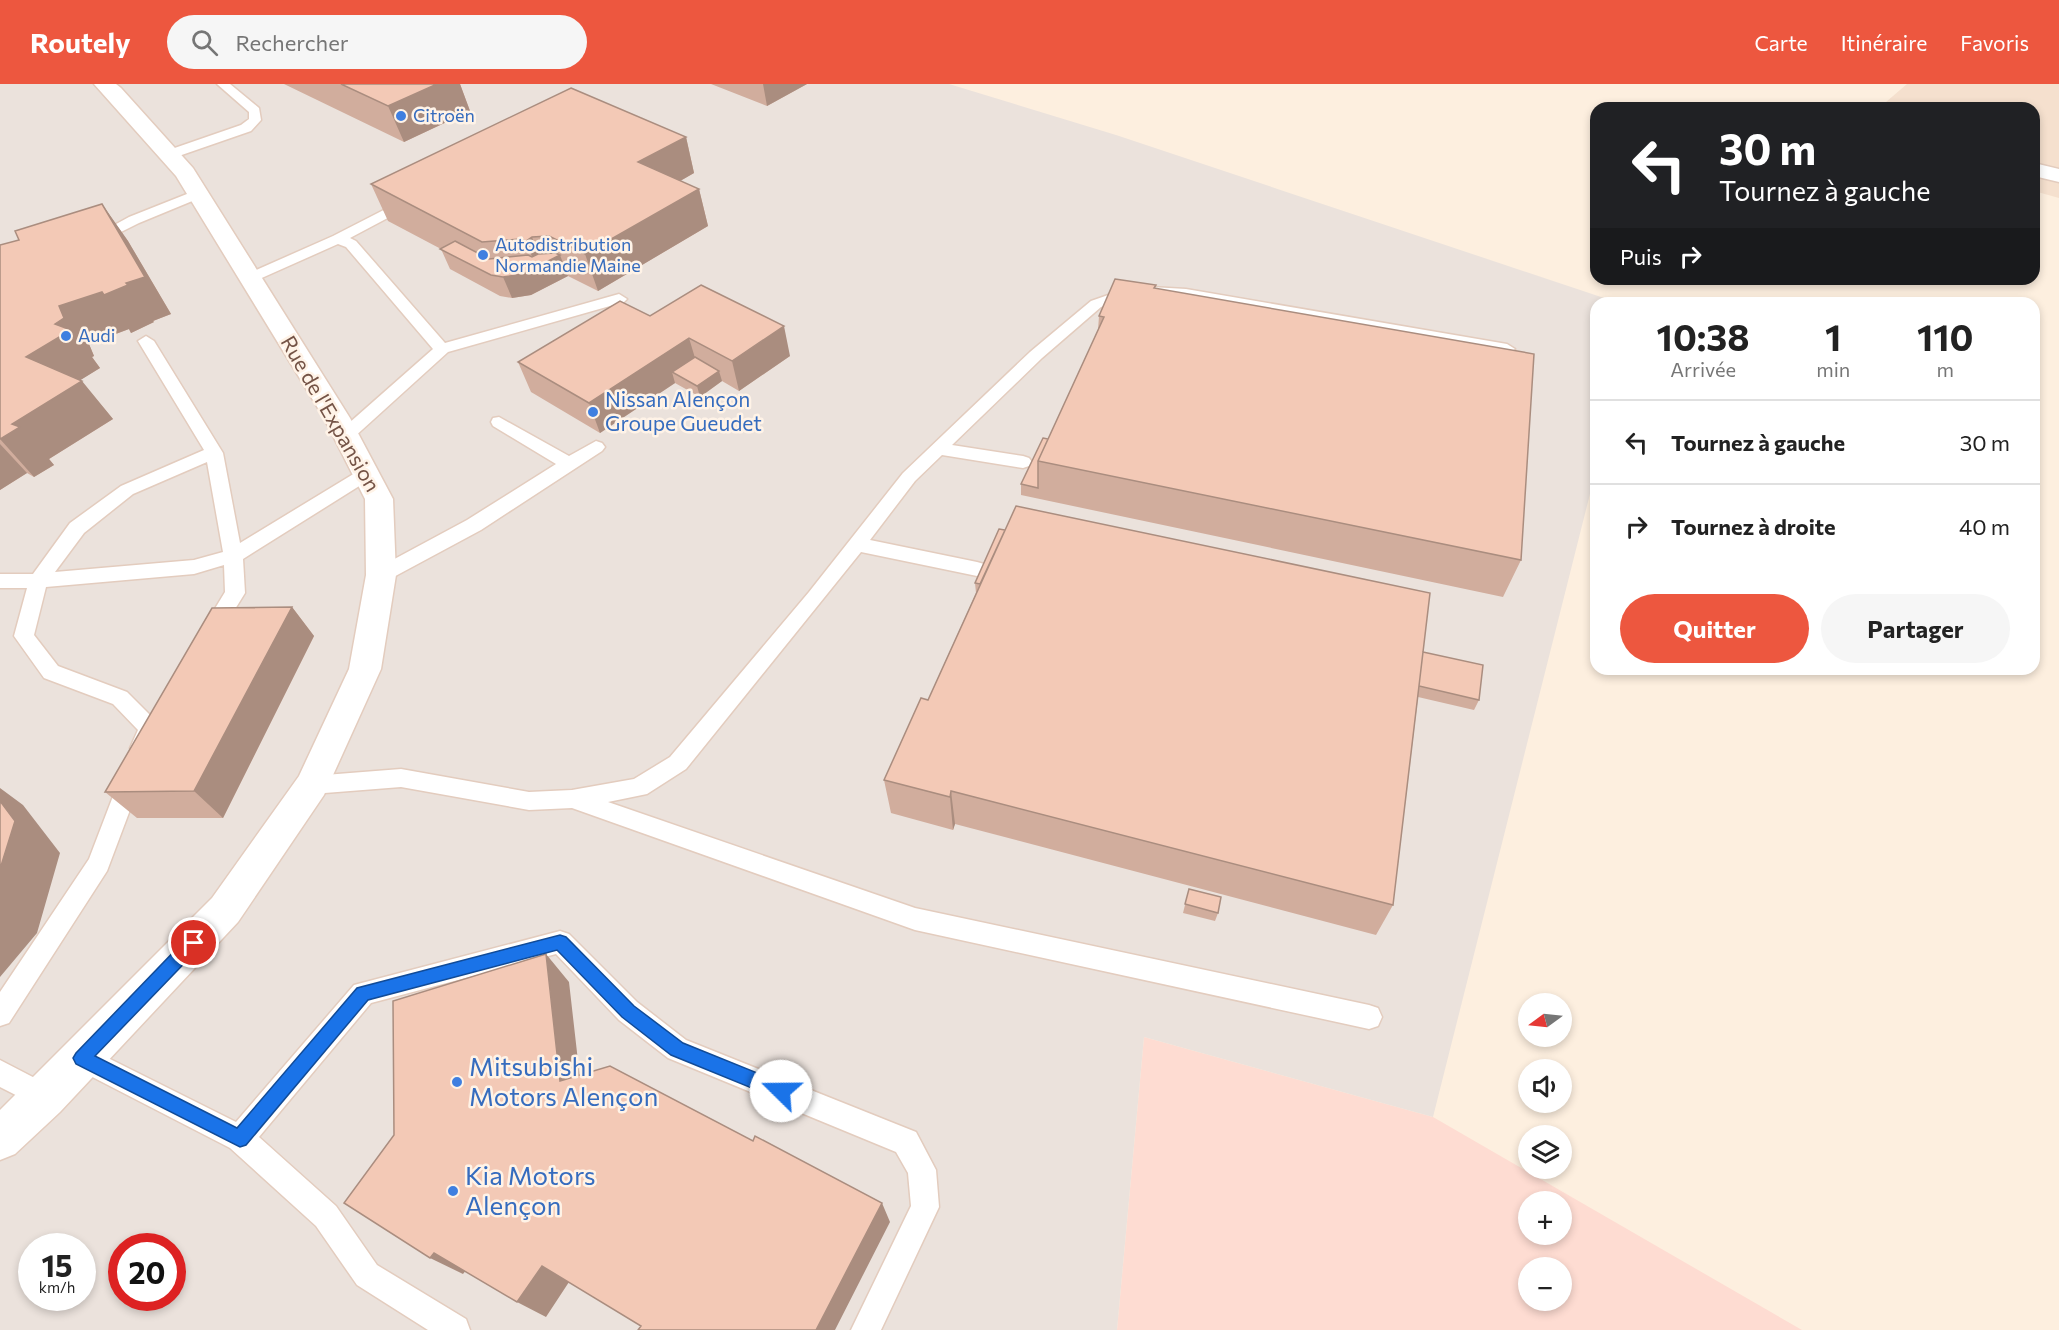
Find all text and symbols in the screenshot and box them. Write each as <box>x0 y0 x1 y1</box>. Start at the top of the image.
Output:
search box <box>167 15 587 69</box>
text: Routely <box>30 25 131 59</box>
icon: search <box>188 26 221 59</box>
text: Rechercher <box>236 29 349 56</box>
text: Carte <box>1754 30 1808 55</box>
text: Itinéraire <box>1841 30 1927 55</box>
text: Favoris <box>1960 30 2029 55</box>
place label: Citroën <box>413 104 475 126</box>
marker: Citroën <box>394 109 408 123</box>
text: 30 m <box>1719 122 1816 174</box>
icon: left <box>1620 126 1698 204</box>
text: Tournez à gauche <box>1719 174 1930 207</box>
place label: Autodistribution Normandie Maine <box>495 233 641 276</box>
icon: right <box>1674 240 1707 273</box>
text: Puis <box>1620 243 1662 270</box>
marker: Autodistribution Normandie Maine <box>476 248 490 262</box>
text: 10:38 <box>1657 314 1750 358</box>
text: 1 <box>1825 314 1841 358</box>
text: 110 <box>1917 314 1973 358</box>
place label: Audi <box>78 324 115 346</box>
marker: Audi <box>59 329 73 343</box>
street label: Rue de l'Expansion <box>276 331 386 496</box>
text: Arrivée <box>1670 357 1736 381</box>
text: min <box>1816 357 1850 381</box>
text: m <box>1936 357 1954 381</box>
place label: Nissan Alençon Groupe Gueudet <box>605 386 762 435</box>
marker: Nissan Alençon Groupe Gueudet <box>586 405 600 419</box>
icon: left <box>1620 426 1653 459</box>
text: Tournez à gauche <box>1671 429 1845 456</box>
text: 30 m <box>1960 429 2010 456</box>
icon: right <box>1620 510 1653 543</box>
text: Tournez à droite <box>1671 513 1836 540</box>
text: 40 m <box>1959 513 2010 540</box>
button: Quitter <box>1620 594 1809 663</box>
button: Partager <box>1821 594 2010 663</box>
pin <box>168 917 219 968</box>
icon: arrive <box>177 926 210 959</box>
north arrow <box>1518 993 1572 1047</box>
map controls <box>1518 993 1572 1311</box>
place label: Mitsubishi Motors Alençon <box>469 1050 658 1111</box>
position arrow <box>749 1059 813 1123</box>
button: sound <box>1518 1059 1572 1113</box>
marker: Mitsubishi Motors Alençon <box>450 1075 464 1089</box>
button: layers <box>1518 1125 1572 1179</box>
place label: Kia Motors Alençon <box>465 1159 596 1220</box>
marker: Kia Motors Alençon <box>446 1184 460 1198</box>
button: + <box>1518 1191 1572 1245</box>
speed limit sign: 20 <box>108 1233 186 1311</box>
text: 15 <box>41 1246 73 1283</box>
button: − <box>1518 1257 1572 1311</box>
text: km/h <box>39 1278 75 1296</box>

